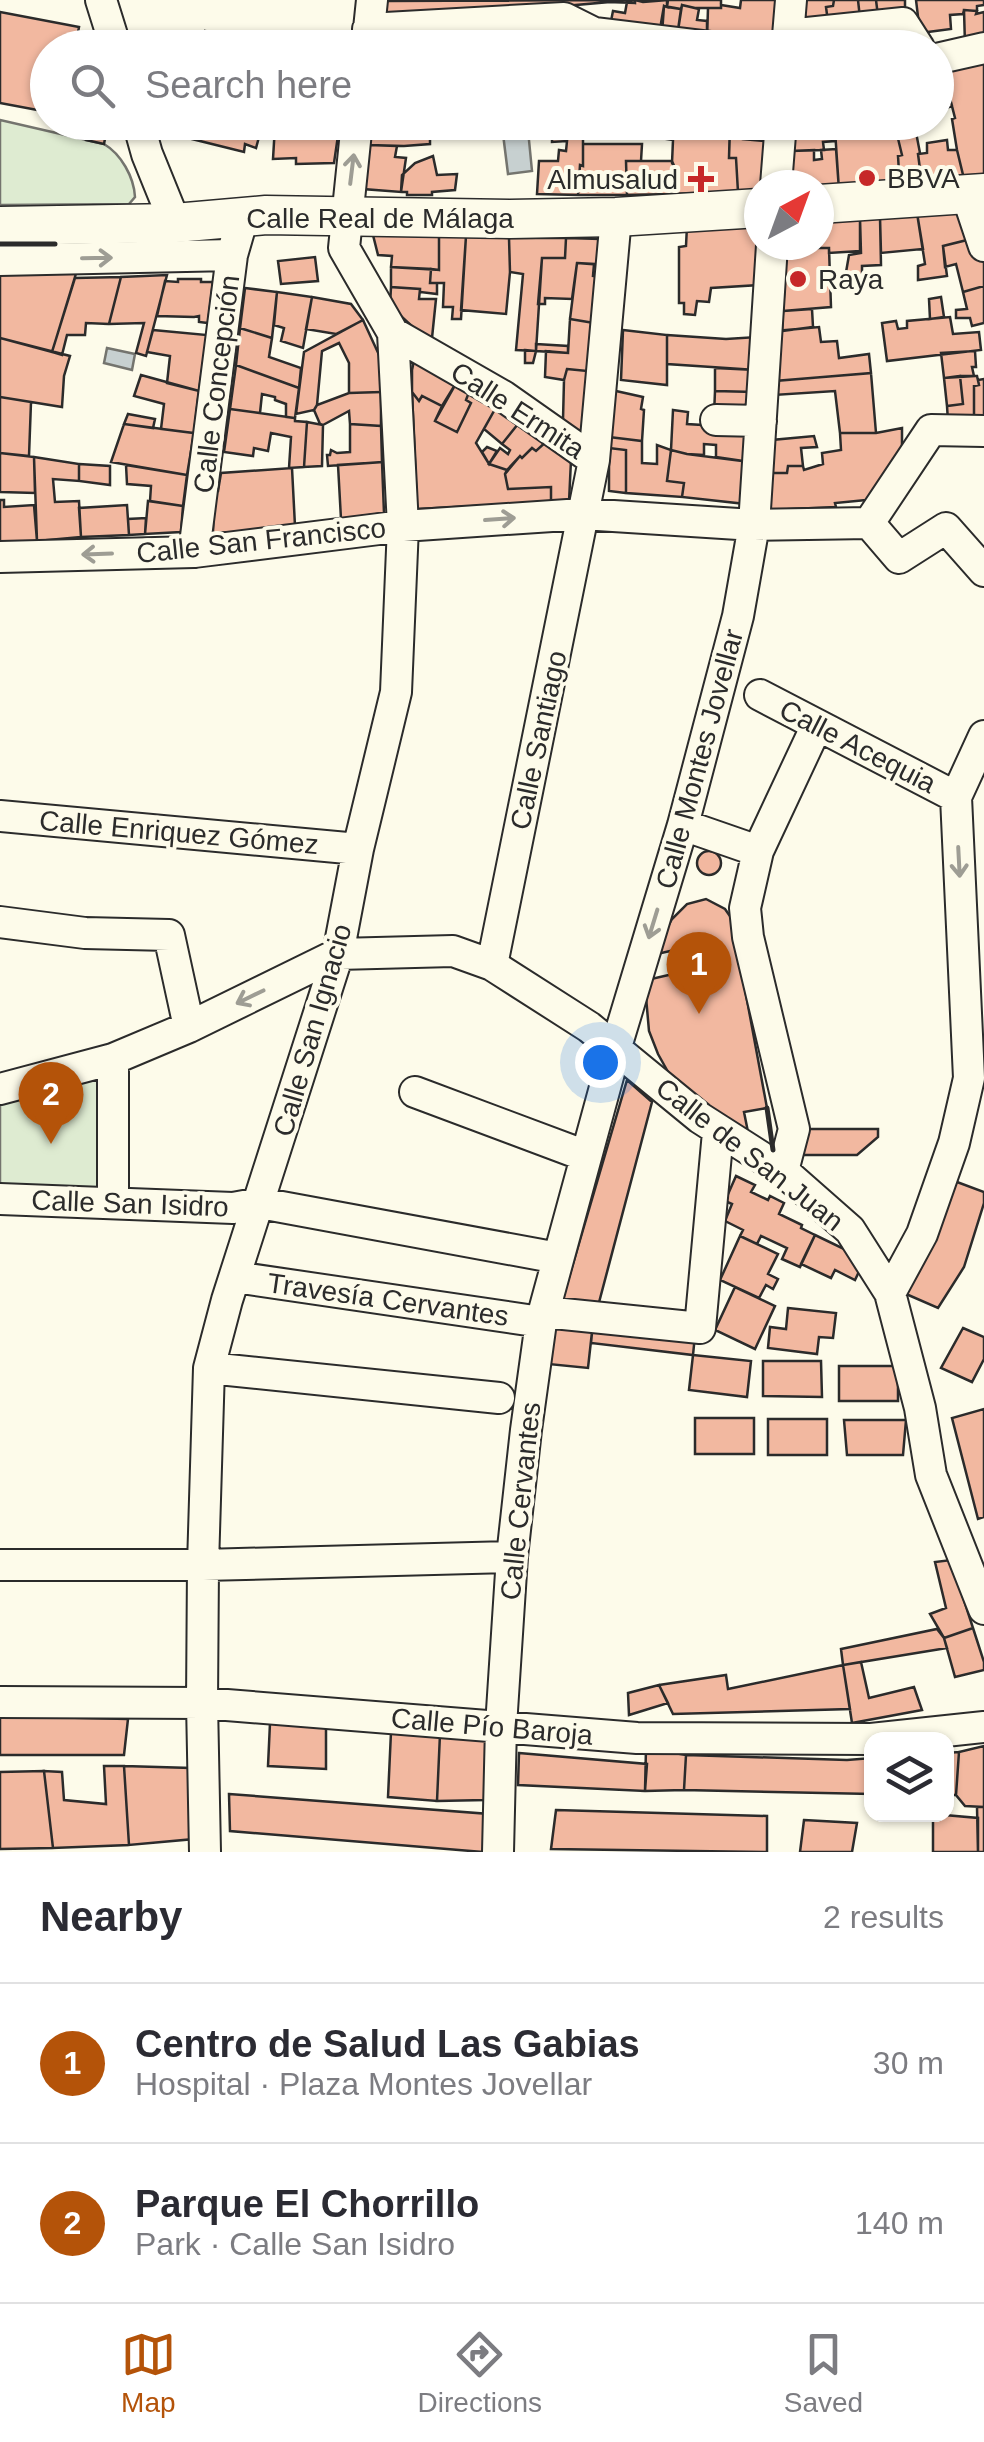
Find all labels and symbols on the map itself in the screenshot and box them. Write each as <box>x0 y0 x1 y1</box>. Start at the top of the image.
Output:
one-way arrow <box>343 154 362 186</box>
place label: BBVA <box>887 163 960 194</box>
place label: Almusalud <box>547 164 678 195</box>
marker: Almusalud <box>688 166 714 192</box>
marker: BBVA <box>856 167 878 189</box>
north arrow <box>744 170 834 260</box>
street label: Calle Real de Málaga <box>246 203 514 234</box>
one-way arrow <box>81 248 113 267</box>
place label: Raya <box>818 264 884 295</box>
marker: Raya <box>787 268 809 290</box>
street label: Calle Concepción <box>188 273 245 495</box>
street label: Calle Ermita <box>445 356 590 465</box>
one-way arrow <box>484 509 516 528</box>
street label: Calle San Francisco <box>135 512 387 569</box>
one-way arrow <box>81 545 113 564</box>
street label: Calle Montes Jovellar <box>650 626 749 892</box>
street label: Calle Santiago <box>504 648 573 832</box>
street label: Calle Acequia <box>774 694 941 799</box>
street label: Calle Enriquez Gómez <box>38 805 320 860</box>
one-way arrow <box>950 845 969 878</box>
one-way arrow <box>643 908 661 940</box>
street label: Calle San Ignacio <box>267 920 358 1140</box>
pin: 1 <box>666 932 732 1014</box>
one-way arrow <box>236 988 266 1007</box>
your location <box>575 1037 626 1088</box>
pin: 2 <box>18 1062 84 1144</box>
street label: Calle de San Juan <box>650 1072 849 1237</box>
street label: Calle San Isidro <box>31 1185 229 1222</box>
street label: Travesía Cervantes <box>265 1267 511 1332</box>
street label: Calle Cervantes <box>495 1400 546 1602</box>
street label: Calle Pío Baroja <box>390 1702 595 1751</box>

